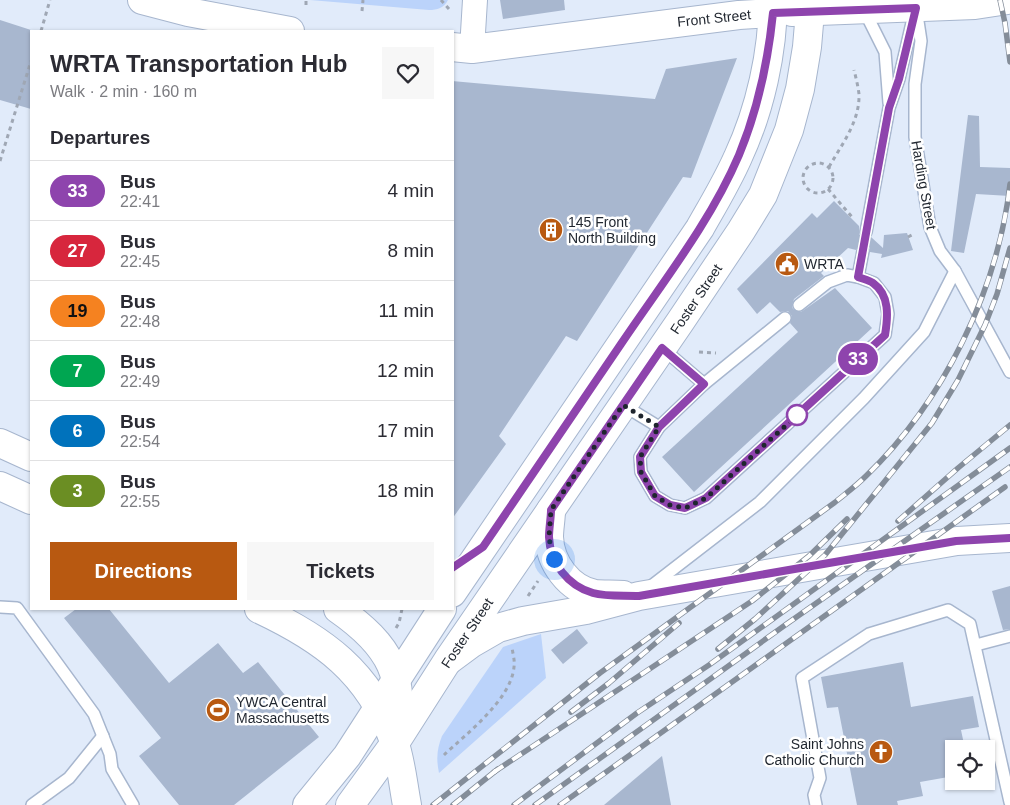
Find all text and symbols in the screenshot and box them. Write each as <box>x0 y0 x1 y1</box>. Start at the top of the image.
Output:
street label: Front Street <box>676 6 752 30</box>
button: heart <box>382 47 434 99</box>
text: WRTA Transportation Hub <box>50 50 347 77</box>
text: Walk · 2 min · 160 m <box>50 83 197 100</box>
text: Departures <box>50 127 150 148</box>
street label: Harding Street <box>908 139 940 231</box>
text: Bus <box>120 171 156 192</box>
text: 4 min <box>388 180 434 201</box>
text: 33 <box>67 181 88 201</box>
text: 22:41 <box>120 193 160 210</box>
place label: 145 Front North Building <box>568 214 656 246</box>
building icon: 145 Front North Building <box>538 217 564 243</box>
text: Bus <box>120 231 156 252</box>
text: 8 min <box>388 240 434 261</box>
text: 27 <box>67 241 88 261</box>
public building icon: WRTA <box>774 251 800 277</box>
text: 22:45 <box>120 253 160 270</box>
place label: WRTA <box>804 256 845 272</box>
street label: Foster Street <box>667 261 725 337</box>
text: Bus <box>120 291 156 312</box>
text: 11 min <box>378 300 434 321</box>
text: 19 <box>67 301 88 321</box>
text: 22:48 <box>120 313 160 330</box>
line badge: 33 <box>836 343 880 375</box>
text: 33 <box>848 349 868 369</box>
text: Bus <box>120 351 156 372</box>
text: 12 min <box>377 360 434 381</box>
text: 7 <box>72 361 83 381</box>
text: 22:49 <box>120 373 160 390</box>
unlabelled marker <box>786 404 808 426</box>
text: Bus <box>120 411 156 432</box>
text: 17 min <box>377 420 434 441</box>
text: 6 <box>72 421 83 441</box>
text: 22:54 <box>120 433 160 450</box>
text: Bus <box>120 471 156 492</box>
text: 18 min <box>377 480 434 501</box>
text: 3 <box>72 481 83 501</box>
text: 22:55 <box>120 493 160 510</box>
button: Directions <box>50 542 237 600</box>
button: Tickets <box>247 542 434 600</box>
your location <box>542 547 567 572</box>
street label: Foster Street <box>438 595 496 671</box>
place label: YWCA Central Massachusetts <box>236 694 329 726</box>
sports icon: YWCA Central Massachusetts <box>205 697 231 723</box>
place label: Saint Johns Catholic Church <box>764 736 864 768</box>
church icon: Saint Johns Catholic Church <box>868 739 894 765</box>
map controls <box>945 740 995 790</box>
button: locate <box>945 740 995 790</box>

